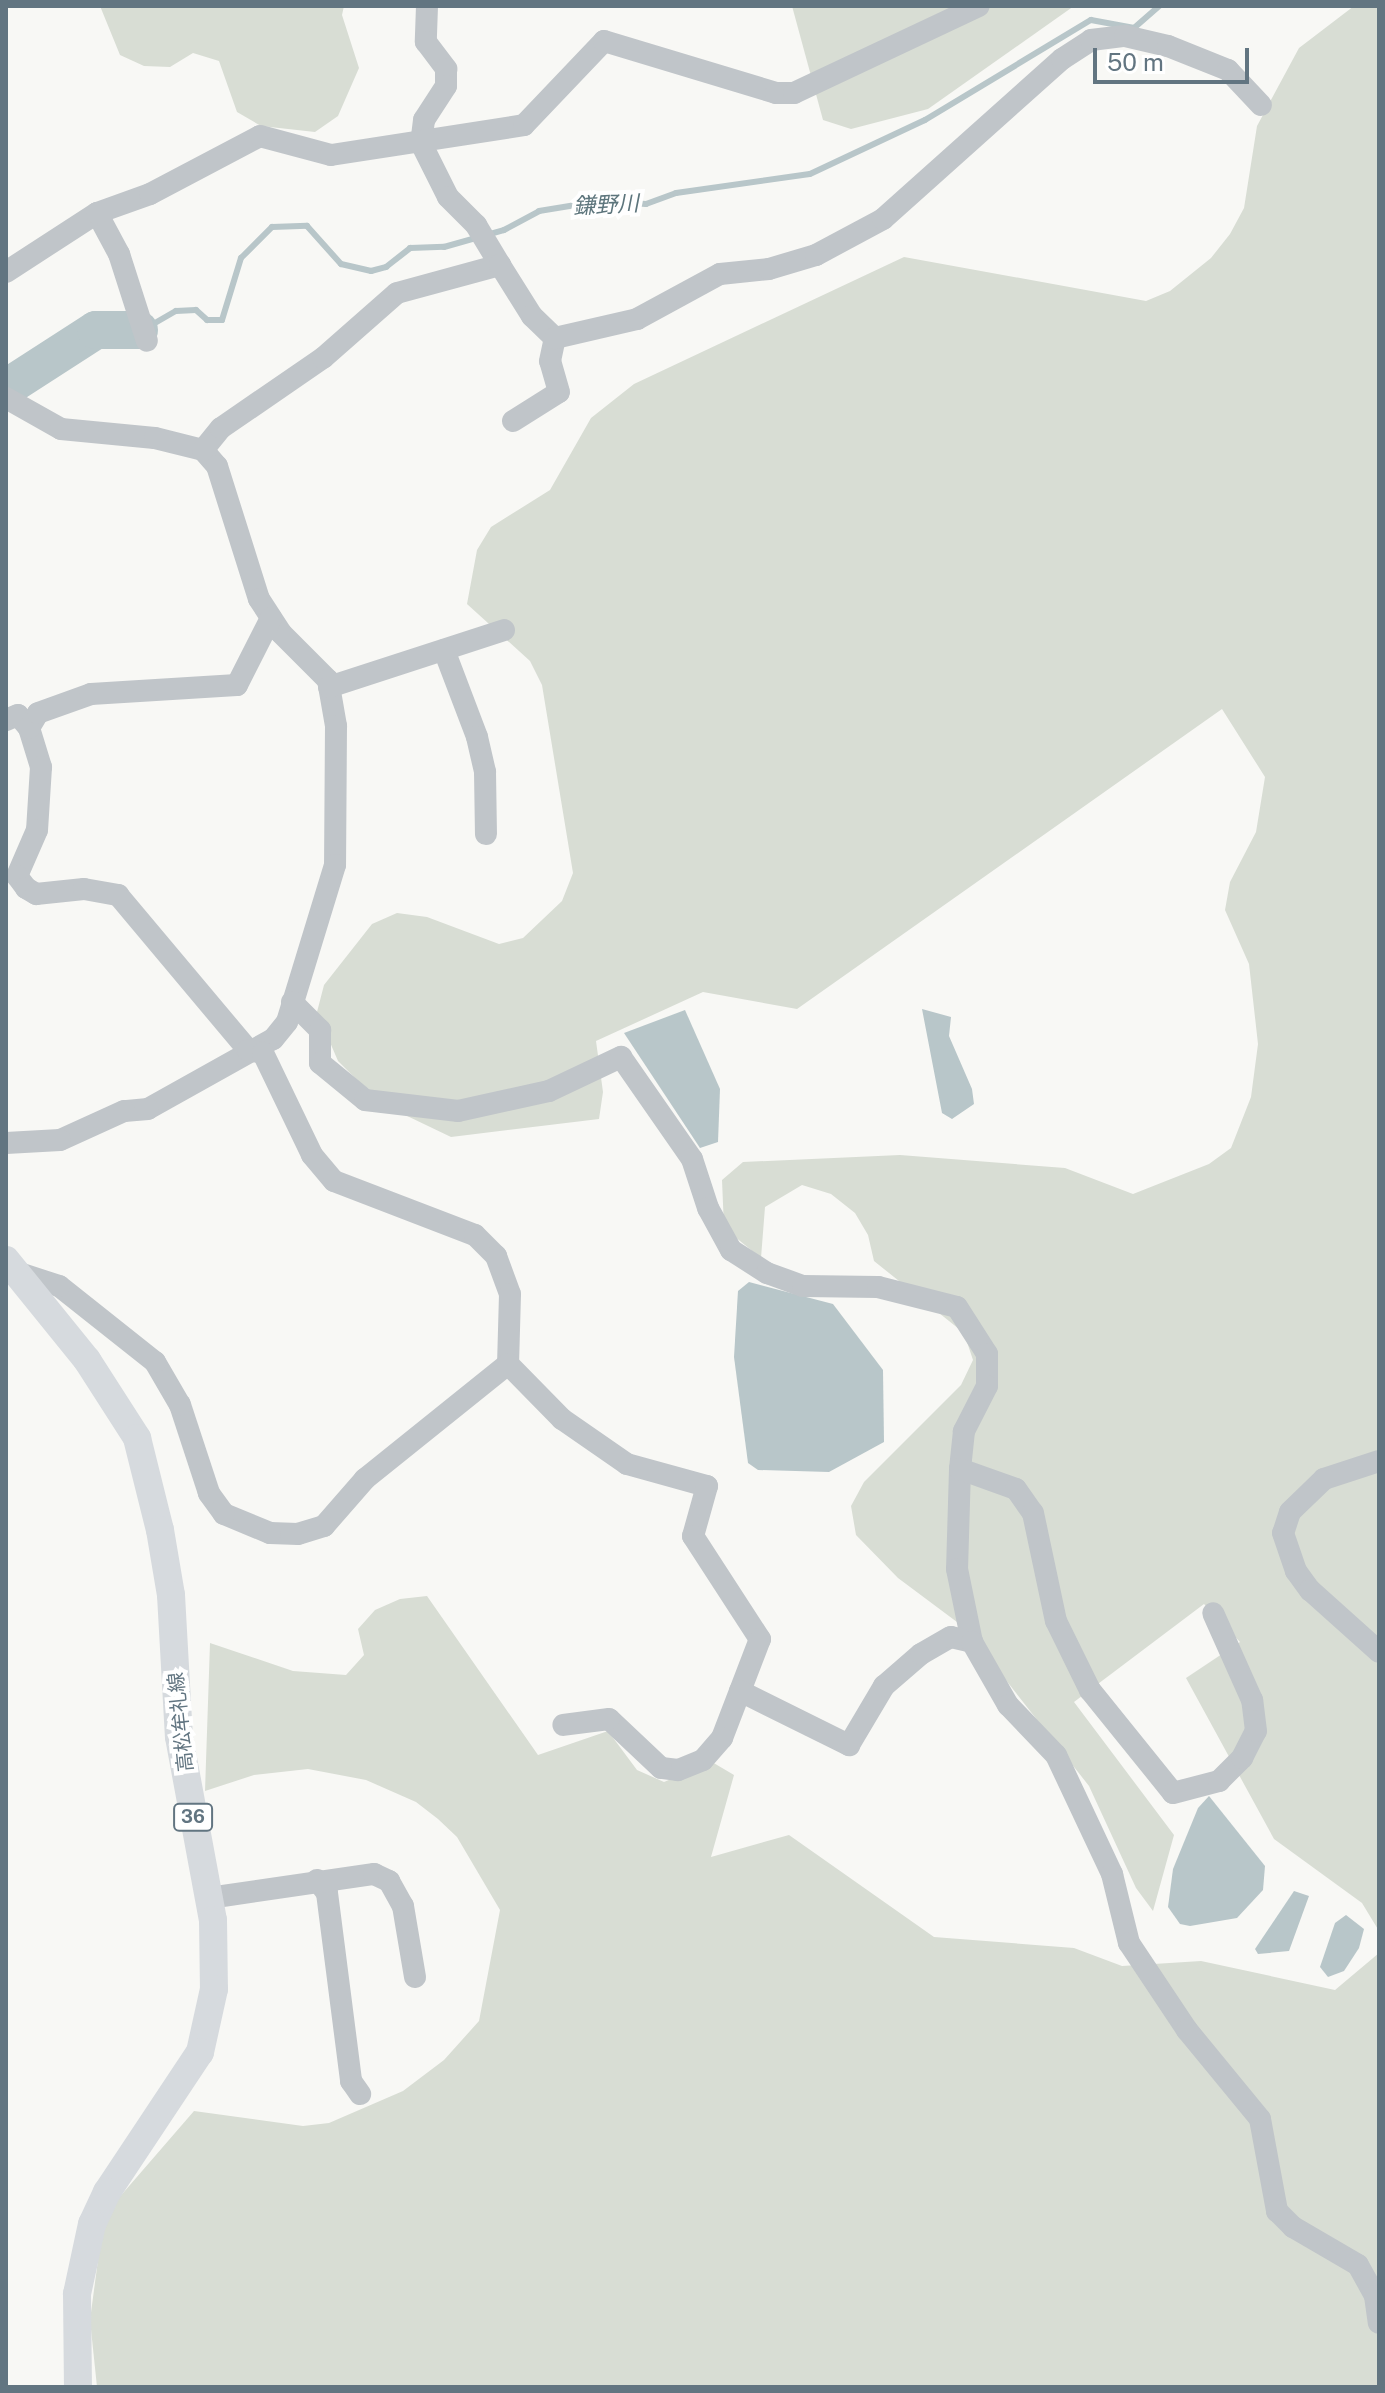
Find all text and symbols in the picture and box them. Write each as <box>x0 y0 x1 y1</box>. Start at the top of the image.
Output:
scale bar <box>1097 32 1253 82</box>
text: 50 m <box>1107 48 1164 76</box>
water label: 鎌野川 <box>572 190 640 220</box>
street label: 高松牟礼線 <box>164 1671 198 1773</box>
road number: 36 <box>173 1803 213 1831</box>

